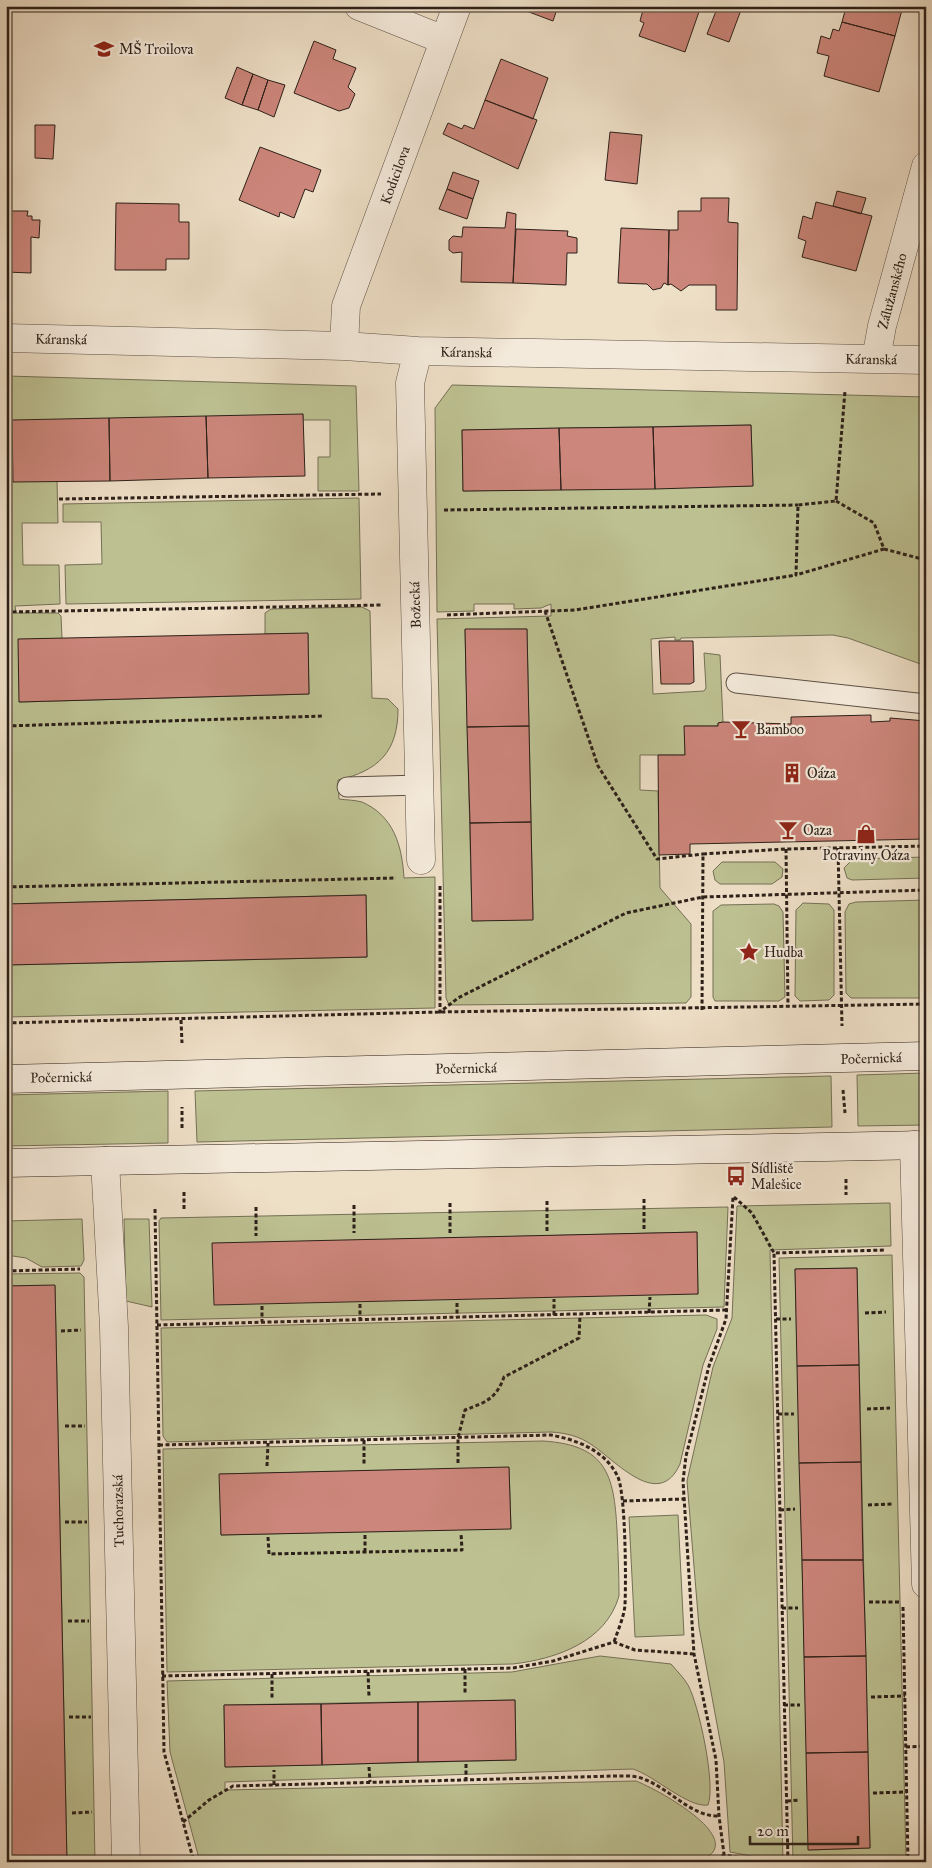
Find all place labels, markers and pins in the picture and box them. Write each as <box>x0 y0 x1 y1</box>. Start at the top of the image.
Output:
school or university icon: MŠ Troilova <box>93 38 115 60</box>
place label: MŠ Troilova <box>119 39 193 58</box>
bar icon: Bamboo <box>730 718 752 740</box>
place label: Bamboo <box>756 721 804 738</box>
building icon: Oáza <box>781 762 803 784</box>
place label: Oáza <box>807 765 836 782</box>
bar icon: Oaza <box>777 819 799 841</box>
place label: Oaza <box>803 822 832 839</box>
shop icon: Potraviny Oáza <box>855 823 877 845</box>
place label: Potraviny Oáza <box>822 847 910 864</box>
place icon: Hudba <box>738 941 760 963</box>
place label: Hudba <box>764 944 803 961</box>
place label: Sídliště Malešice <box>751 1160 802 1193</box>
bus stop icon: Sídliště Malešice <box>725 1165 747 1187</box>

